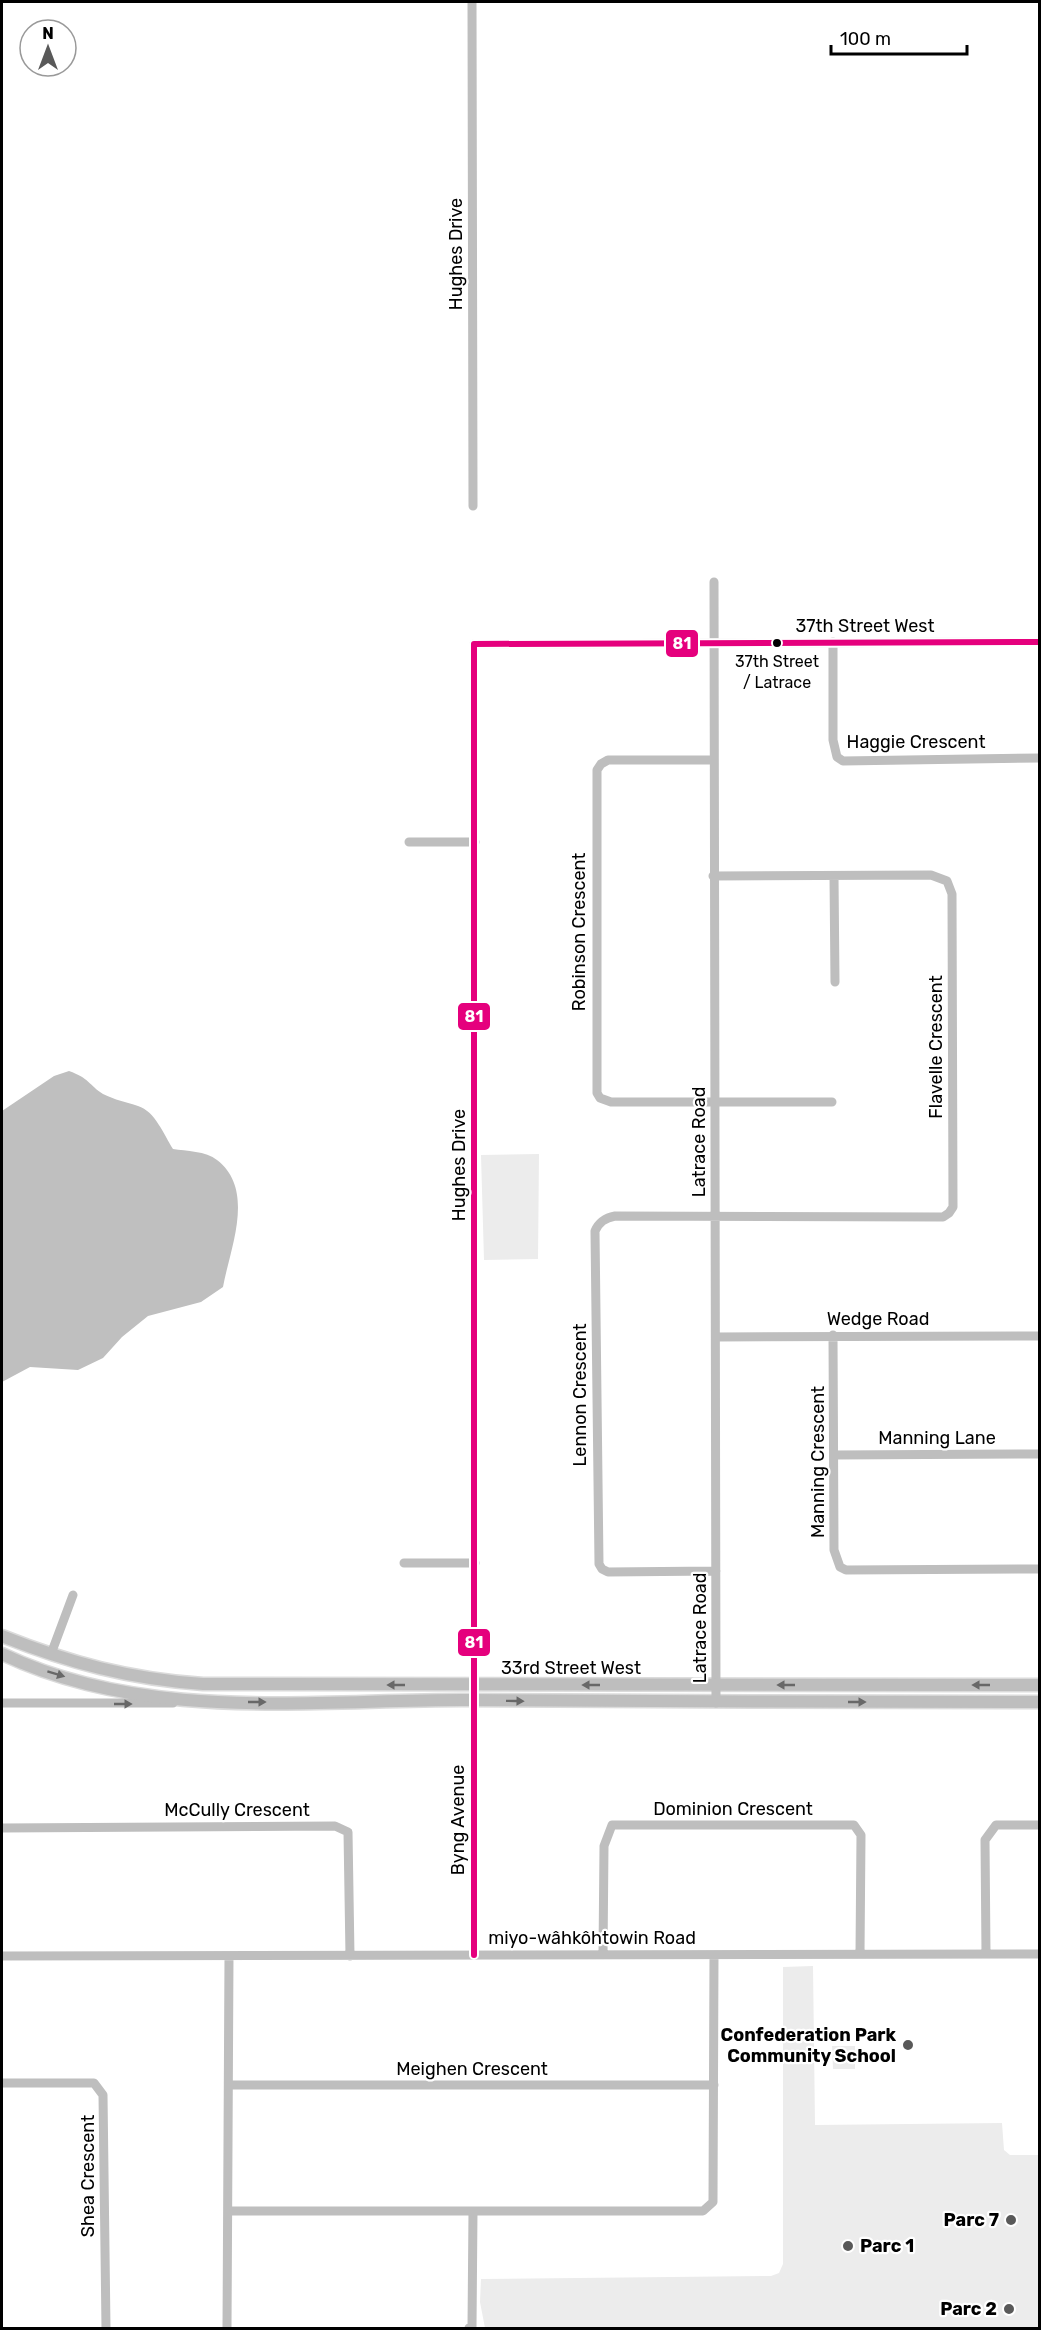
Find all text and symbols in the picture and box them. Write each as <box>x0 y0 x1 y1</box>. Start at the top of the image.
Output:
north arrow <box>18 18 78 78</box>
scale bar <box>831 18 968 56</box>
text: N <box>42 24 54 43</box>
text: 100 m <box>840 28 891 50</box>
street label: Hughes Drive <box>445 198 467 310</box>
street label: 37th Street West <box>796 615 934 637</box>
line badge: 81 <box>665 629 699 658</box>
text: 81 <box>673 634 691 653</box>
marker: 37th Street / Latrace <box>771 637 783 649</box>
place label: 37th Street / Latrace <box>735 652 819 692</box>
street label: Haggie Crescent <box>847 731 985 753</box>
street label: Robinson Crescent <box>568 853 590 1011</box>
street label: Flavelle Crescent <box>925 975 947 1119</box>
line badge: 81 <box>457 1002 491 1031</box>
text: 81 <box>465 1007 483 1026</box>
street label: Latrace Road <box>688 1087 710 1197</box>
street label: Hughes Drive <box>448 1109 470 1221</box>
street label: Wedge Road <box>827 1308 929 1330</box>
street label: Lennon Crescent <box>569 1323 591 1467</box>
street label: Manning Crescent <box>807 1386 829 1538</box>
street label: Manning Lane <box>878 1427 996 1449</box>
street label: Latrace Road <box>689 1573 711 1683</box>
line badge: 81 <box>457 1628 491 1657</box>
text: 81 <box>465 1633 483 1652</box>
street label: 33rd Street West <box>501 1657 641 1679</box>
one-way arrow <box>47 1670 65 1680</box>
one-way arrow <box>387 1680 406 1690</box>
one-way arrow <box>582 1680 601 1690</box>
one-way arrow <box>777 1680 796 1690</box>
one-way arrow <box>972 1680 991 1690</box>
one-way arrow <box>506 1696 525 1706</box>
one-way arrow <box>248 1697 267 1707</box>
one-way arrow <box>848 1697 867 1707</box>
one-way arrow <box>113 1699 132 1709</box>
street label: Byng Avenue <box>447 1765 469 1875</box>
street label: Dominion Crescent <box>653 1798 813 1820</box>
street label: McCully Crescent <box>164 1799 310 1821</box>
street label: miyo-wâhkôhtowin Road <box>488 1927 696 1949</box>
place label: Confederation Park Community School <box>721 2024 896 2067</box>
marker: Confederation Park Community School <box>901 2038 915 2052</box>
street label: Meighen Crescent <box>396 2058 548 2080</box>
street label: Shea Crescent <box>77 2115 99 2237</box>
place label: Parc 7 <box>944 2209 999 2231</box>
marker: Parc 7 <box>1004 2213 1018 2227</box>
place label: Parc 1 <box>860 2235 914 2257</box>
marker: Parc 1 <box>841 2239 855 2253</box>
place label: Parc 2 <box>940 2298 997 2320</box>
marker: Parc 2 <box>1002 2302 1016 2316</box>

